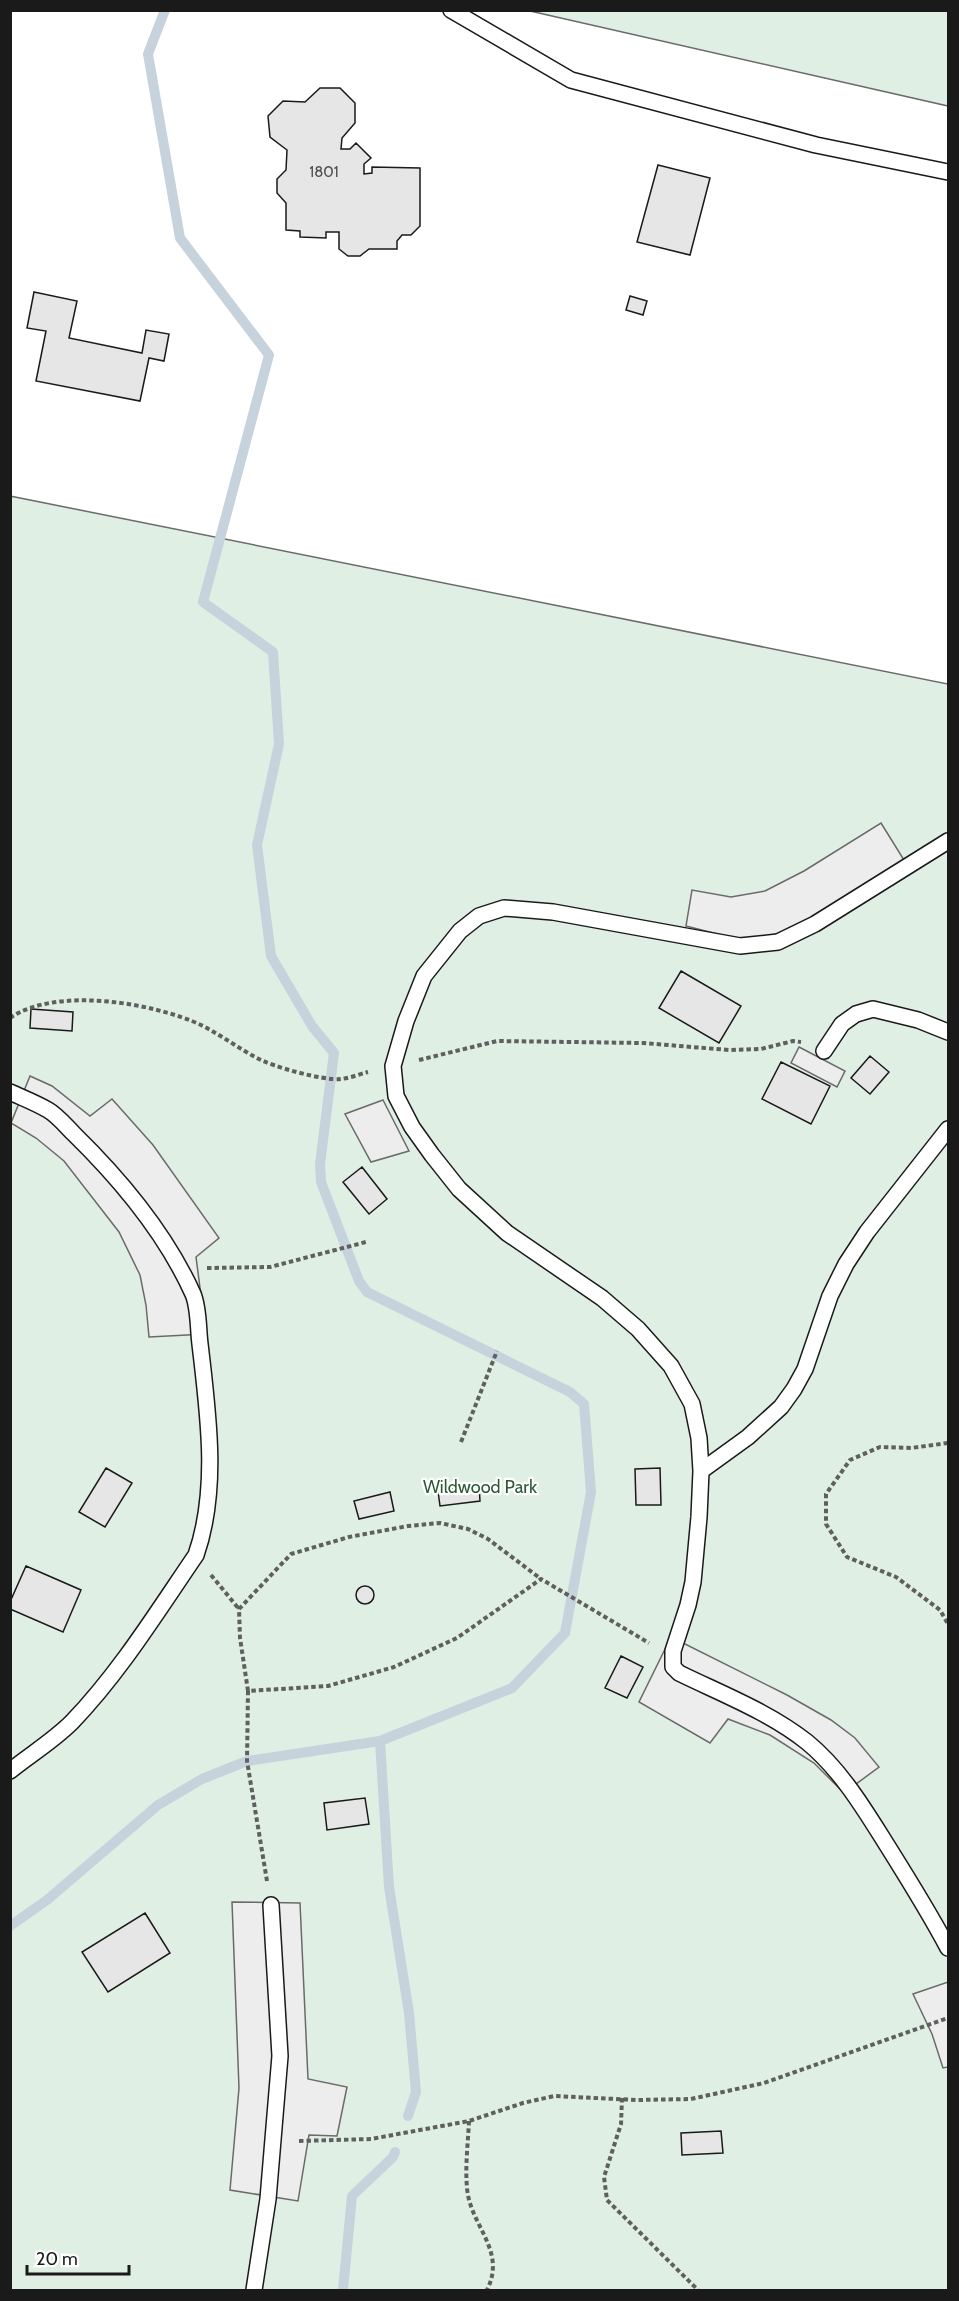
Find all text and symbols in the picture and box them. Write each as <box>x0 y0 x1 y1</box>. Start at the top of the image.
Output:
house number: 1801 <box>309 163 339 181</box>
park label: Wildwood Park <box>423 1476 538 1498</box>
scale bar <box>27 2238 129 2276</box>
text: 20 m <box>36 2248 78 2270</box>

